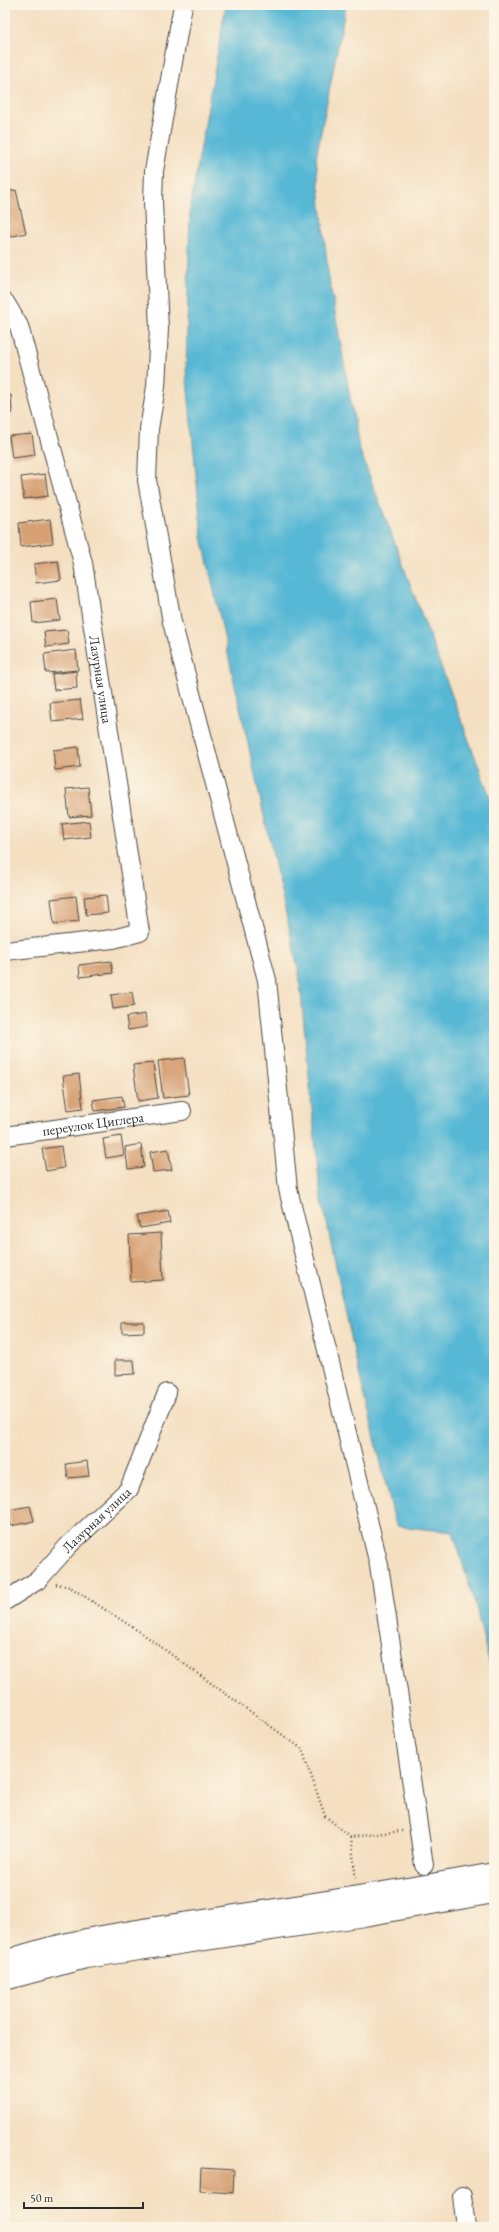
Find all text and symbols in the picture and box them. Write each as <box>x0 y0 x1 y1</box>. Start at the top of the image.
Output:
street label: Лазурная улица <box>85 634 117 725</box>
street label: переулок Циглера <box>41 1107 145 1140</box>
street label: Лазурная улица <box>57 1483 135 1556</box>
scale bar <box>24 2184 143 2210</box>
text: 50 m <box>30 2190 54 2206</box>

